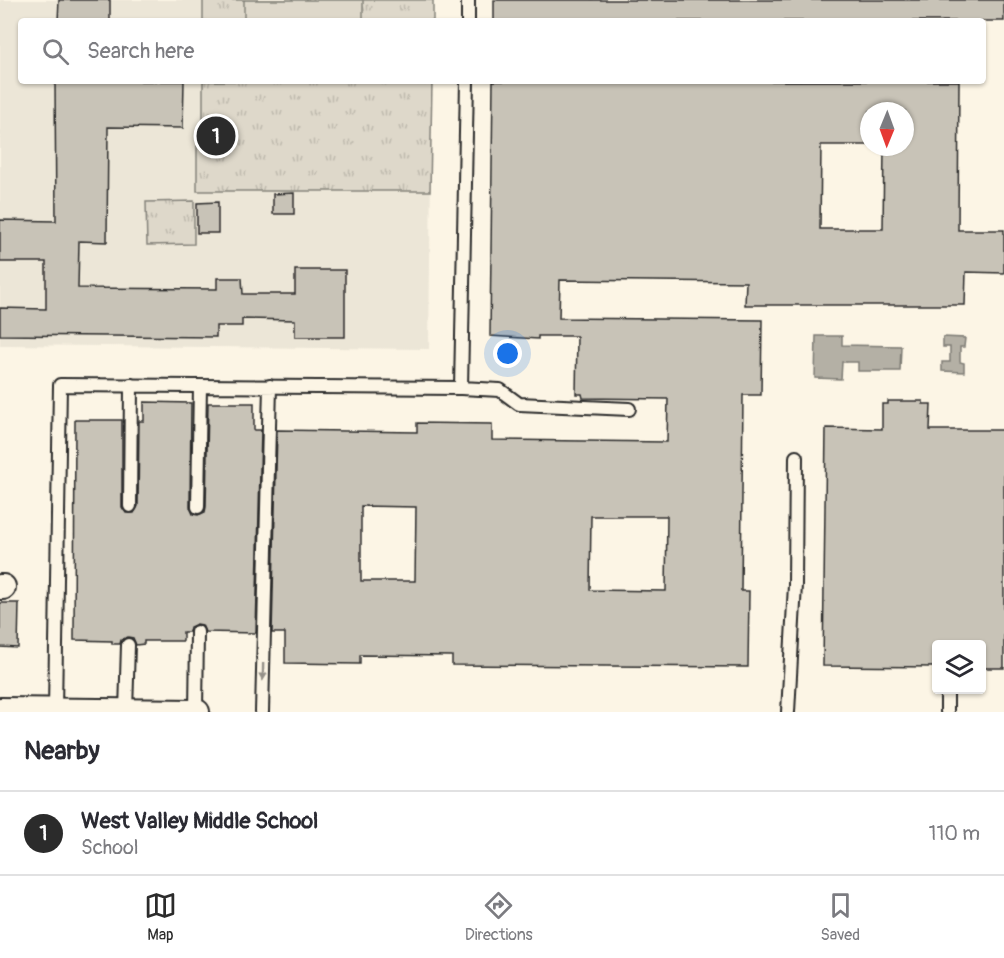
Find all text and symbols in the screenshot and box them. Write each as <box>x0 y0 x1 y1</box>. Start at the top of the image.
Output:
search box <box>18 18 986 84</box>
icon: search <box>39 35 72 68</box>
text: Search here <box>87 37 194 65</box>
north arrow <box>860 102 914 156</box>
pin: 1 <box>196 114 236 158</box>
your location <box>493 339 522 368</box>
map controls <box>932 640 986 694</box>
button: layers <box>932 640 986 694</box>
one-way arrow <box>258 663 268 682</box>
text: Nearby <box>24 735 100 767</box>
text: West Valley Middle School <box>81 807 318 835</box>
text: 1 <box>40 821 47 846</box>
text: 110 m <box>929 821 980 846</box>
text: School <box>81 835 138 860</box>
tab: Map <box>144 889 177 945</box>
tab: Directions <box>465 889 533 945</box>
tab: Saved <box>820 889 860 945</box>

